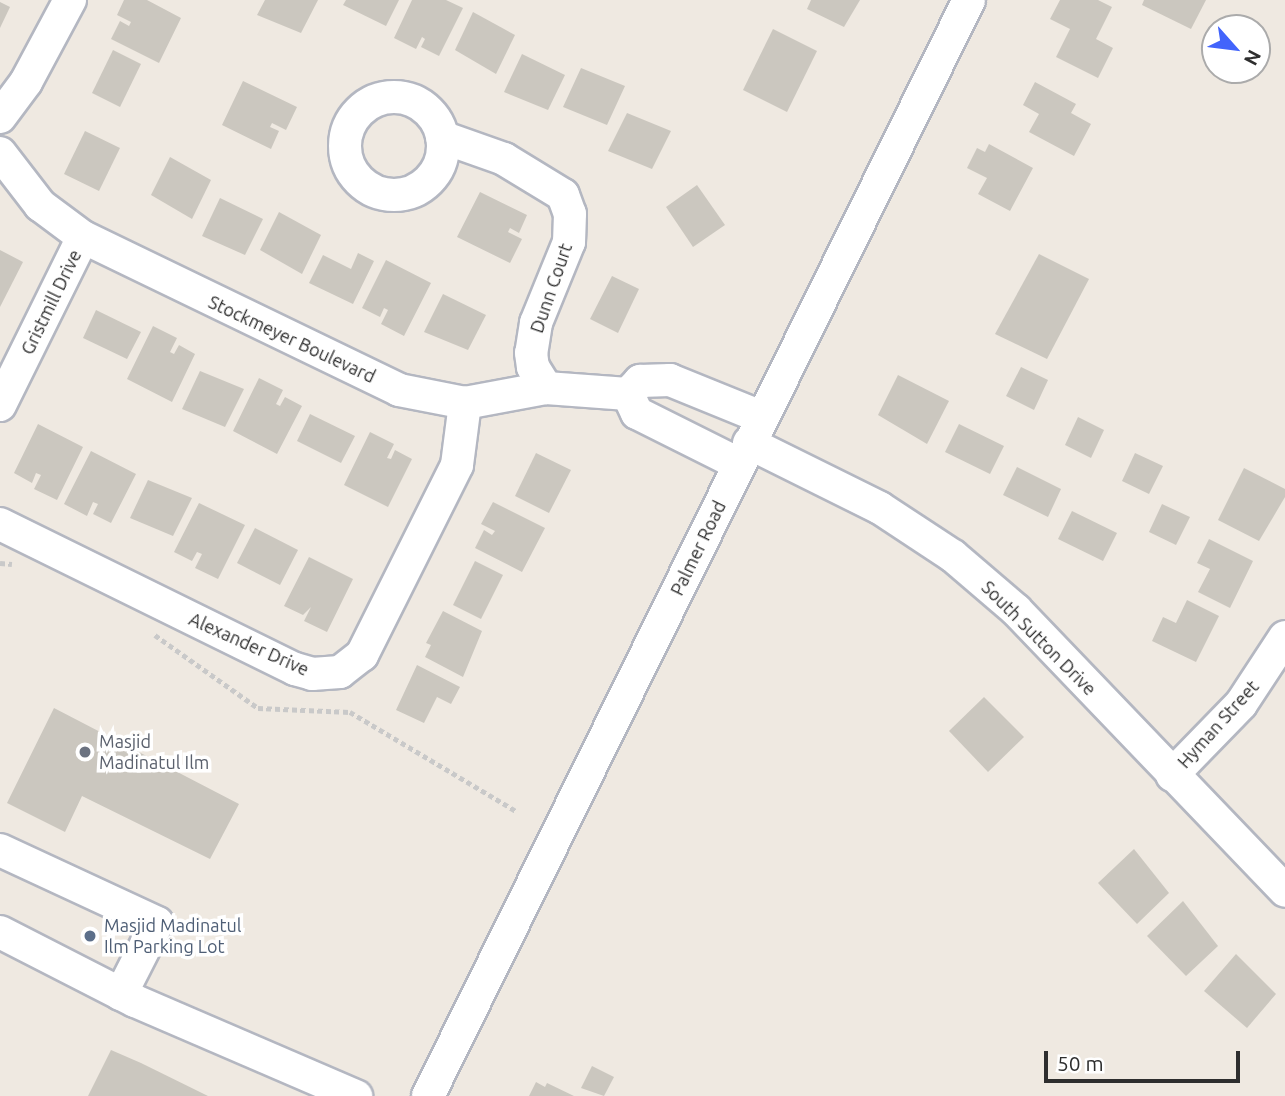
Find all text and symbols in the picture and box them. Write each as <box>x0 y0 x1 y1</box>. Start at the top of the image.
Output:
north arrow <box>1201 14 1271 84</box>
text: N <box>1240 46 1266 69</box>
street label: Dunn Court <box>526 240 576 336</box>
street label: Gristmill Drive <box>16 246 86 358</box>
street label: Stockmeyer Boulevard <box>205 291 379 387</box>
street label: Palmer Road <box>666 497 730 599</box>
street label: South Sutton Drive <box>977 576 1101 700</box>
street label: Alexander Drive <box>186 608 312 680</box>
street label: Hyman Street <box>1173 676 1263 772</box>
place label: Masjid Madinatul Ilm <box>99 731 209 774</box>
marker: Masjid Madinatul Ilm <box>77 744 93 760</box>
place label: Masjid Madinatul Ilm Parking Lot <box>104 915 242 958</box>
marker: Masjid Madinatul Ilm Parking Lot <box>82 928 98 944</box>
scale bar <box>1047 1036 1243 1080</box>
text: 50 m <box>1057 1051 1104 1075</box>

